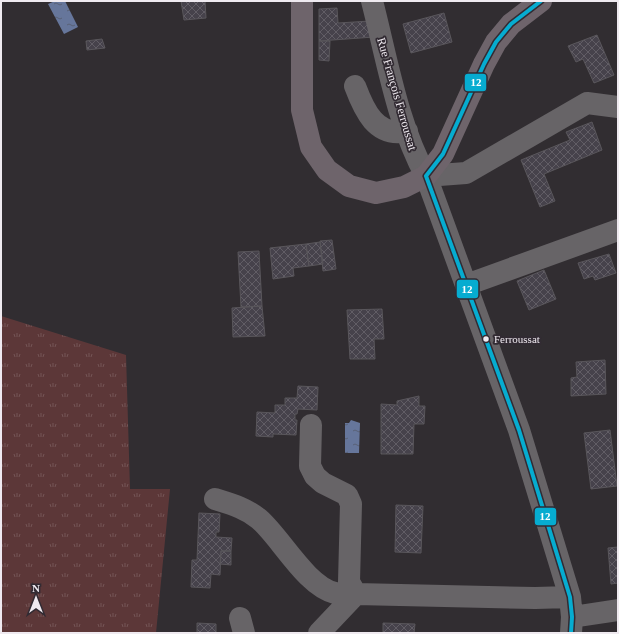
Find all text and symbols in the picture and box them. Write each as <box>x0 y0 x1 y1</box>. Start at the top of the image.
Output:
street label: Rue François Ferroussat <box>374 36 420 153</box>
line badge: 12 <box>464 73 487 92</box>
text: 12 <box>471 76 482 88</box>
line badge: 12 <box>456 279 479 299</box>
text: 12 <box>462 283 473 295</box>
place label: Ferroussat <box>494 333 540 345</box>
marker: Ferroussat <box>481 334 491 344</box>
line badge: 12 <box>534 507 557 526</box>
text: 12 <box>540 510 551 522</box>
north arrow <box>16 578 56 618</box>
text: N <box>32 582 40 594</box>

